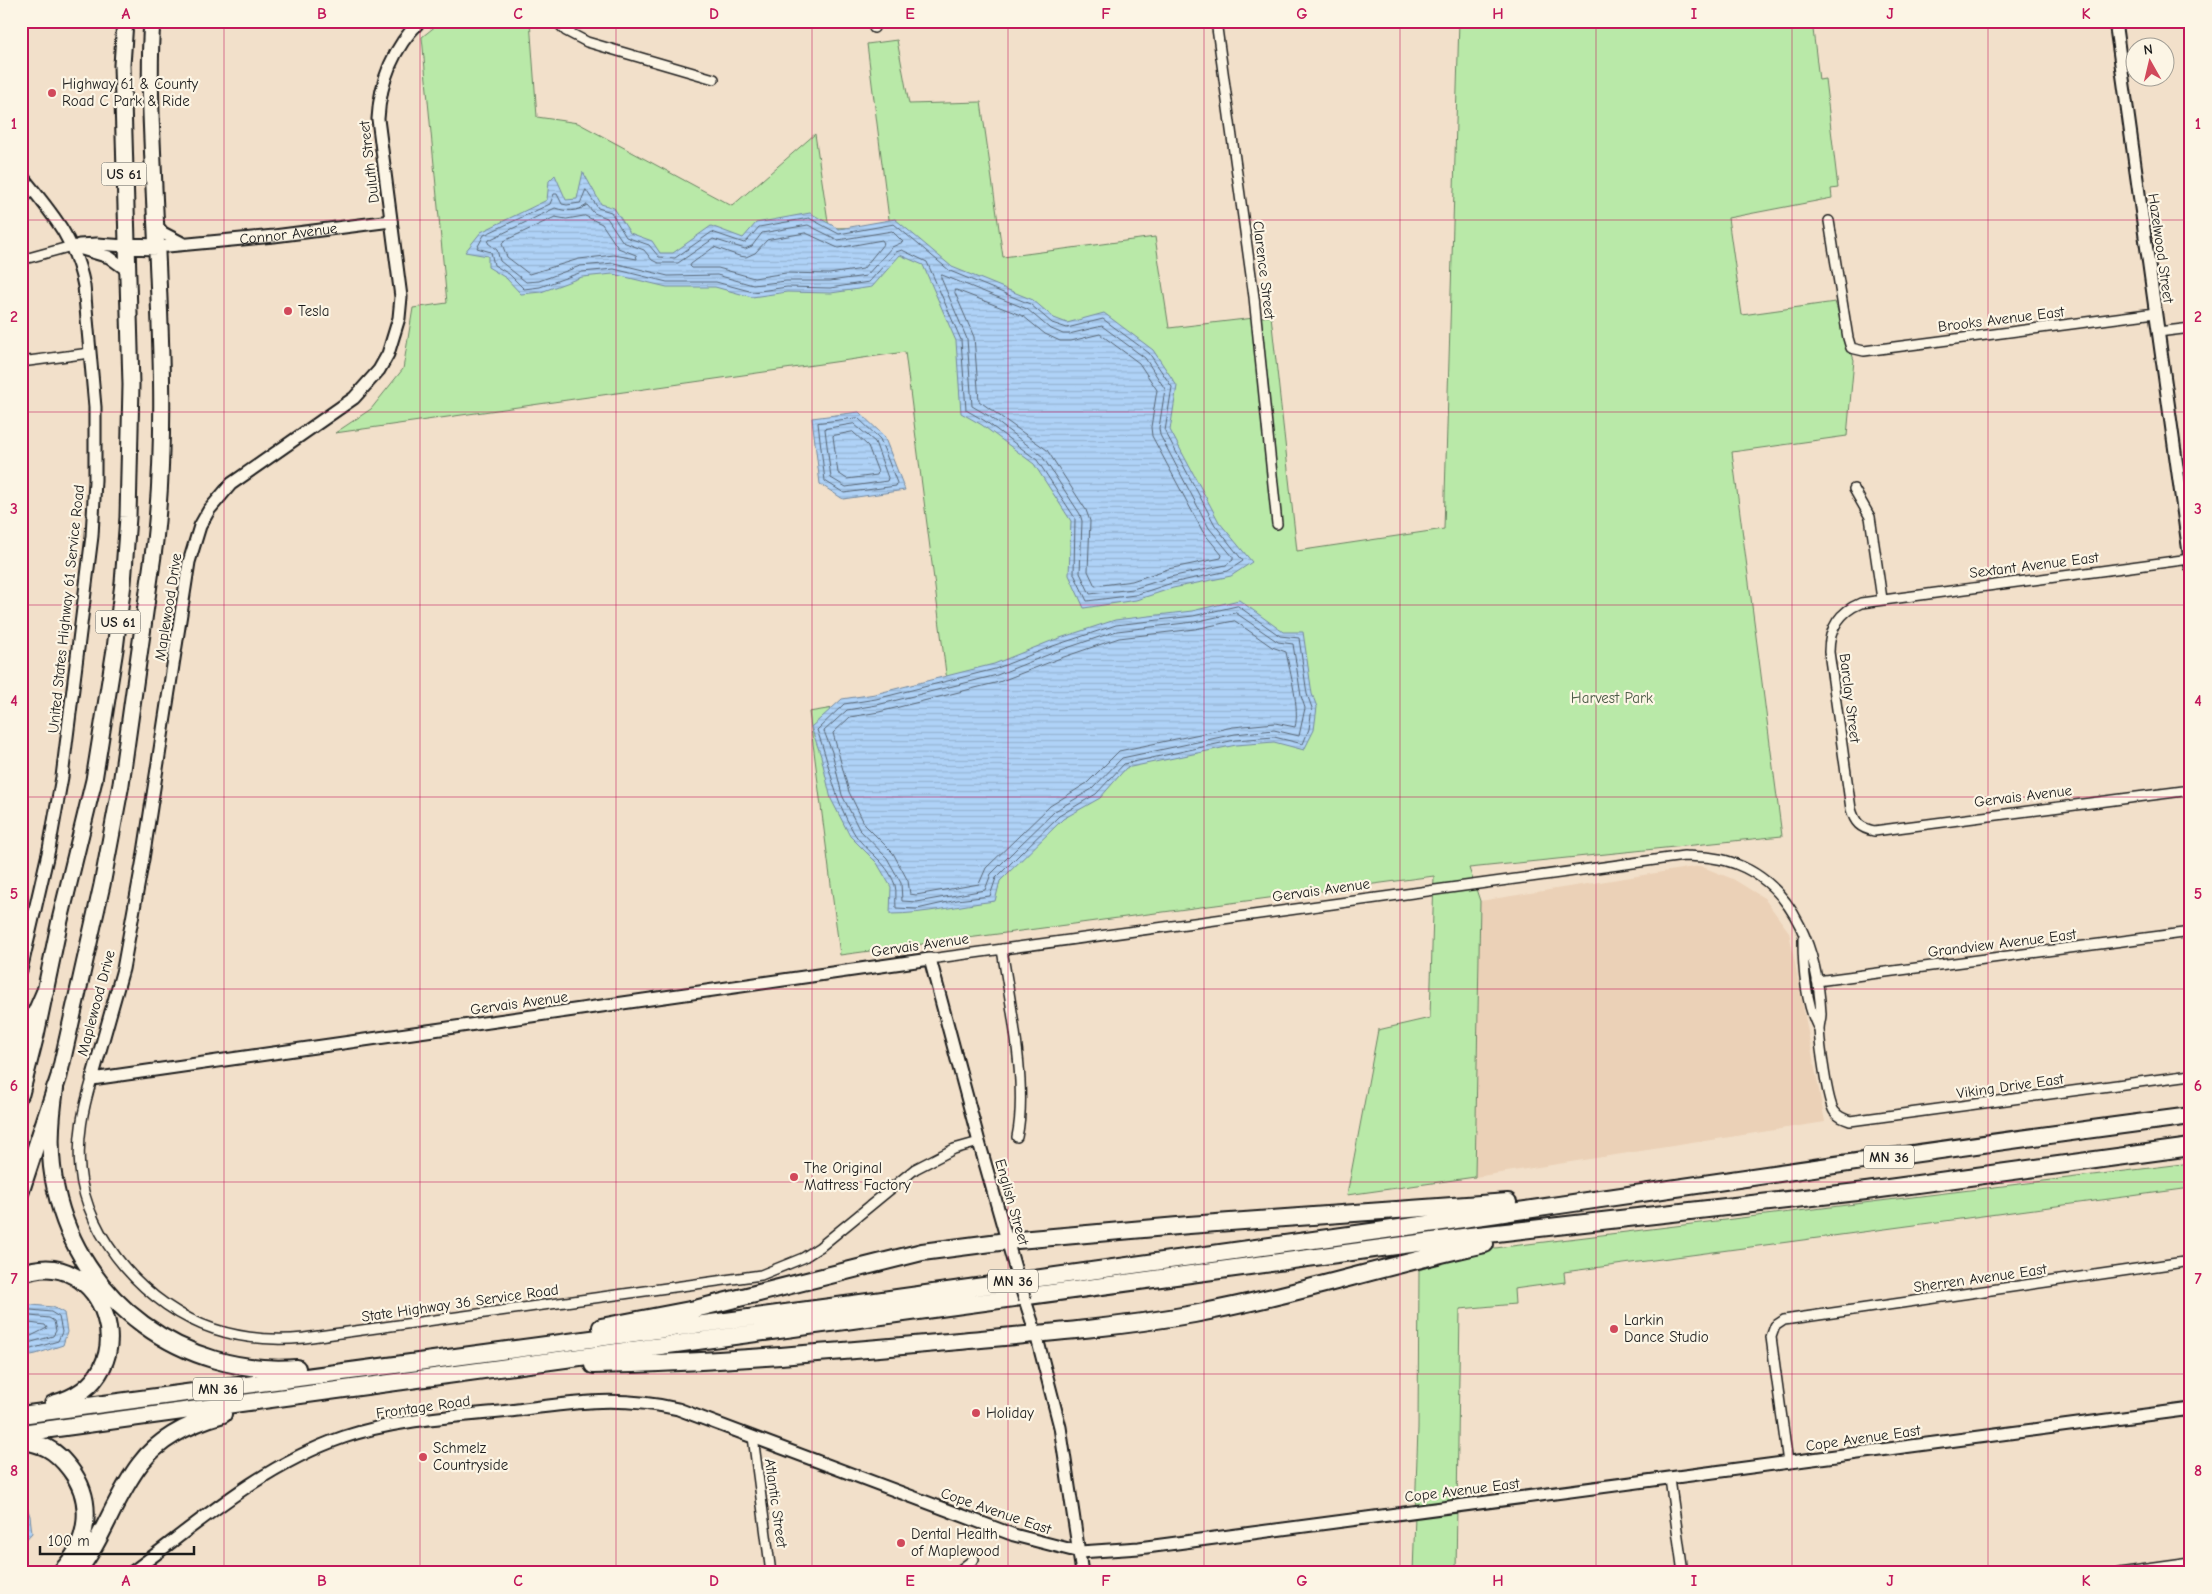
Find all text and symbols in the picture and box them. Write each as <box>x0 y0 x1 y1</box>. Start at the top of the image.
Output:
text: A <box>122 5 131 23</box>
text: B <box>317 5 327 23</box>
text: C <box>513 5 523 23</box>
text: D <box>709 5 719 23</box>
text: E <box>905 5 915 23</box>
text: F <box>1101 5 1111 23</box>
text: G <box>1296 5 1308 23</box>
text: H <box>1492 5 1504 23</box>
text: I <box>1691 5 1697 23</box>
text: J <box>1886 5 1894 23</box>
text: K <box>2081 5 2091 23</box>
north arrow <box>2124 38 2174 88</box>
text: N <box>2143 41 2154 59</box>
place label: Highway 61 & County Road C Park & Ride <box>62 75 199 110</box>
marker: Highway 61 & County Road C Park & Ride <box>46 87 58 99</box>
text: 1 <box>11 115 17 133</box>
text: 1 <box>2195 115 2201 133</box>
street label: Duluth Street <box>355 119 383 204</box>
road number: US 61 <box>102 162 146 185</box>
street label: Hazelwood Street <box>2144 192 2178 305</box>
street label: Connor Avenue <box>239 219 339 248</box>
street label: Clarence Street <box>1249 220 1279 321</box>
place label: Tesla <box>298 302 329 320</box>
street label: Brooks Avenue East <box>1937 302 2066 336</box>
marker: Tesla <box>282 305 294 317</box>
text: 2 <box>10 308 18 326</box>
text: 2 <box>2194 308 2202 326</box>
street label: United States Highway 61 Service Road <box>44 484 88 734</box>
text: 3 <box>10 500 18 518</box>
text: 3 <box>2194 500 2202 518</box>
street label: Sextant Avenue East <box>1968 548 2100 582</box>
street label: Maplewood Drive <box>151 551 185 662</box>
road number: US 61 <box>96 610 140 634</box>
street label: Barclay Street <box>1836 652 1865 745</box>
park label: Harvest Park <box>1571 689 1654 707</box>
text: 4 <box>10 692 18 710</box>
text: 4 <box>2194 692 2202 710</box>
street label: Gervais Avenue <box>1973 781 2073 811</box>
street label: Gervais Avenue <box>1271 874 1371 906</box>
text: 5 <box>10 885 18 903</box>
text: 5 <box>2194 885 2202 903</box>
street label: Grandview Avenue East <box>1927 925 2078 961</box>
street label: Gervais Avenue <box>870 929 970 961</box>
street label: Maplewood Drive <box>73 948 119 1058</box>
street label: Gervais Avenue <box>469 987 569 1019</box>
street label: Viking Drive East <box>1955 1069 2065 1102</box>
text: 6 <box>10 1077 18 1095</box>
text: 6 <box>2194 1077 2202 1095</box>
road number: MN 36 <box>1864 1146 1914 1168</box>
street label: English Street <box>991 1157 1033 1248</box>
place label: The Original Mattress Factory <box>804 1159 911 1194</box>
marker: The Original Mattress Factory <box>788 1171 800 1183</box>
street label: Sherren Avenue East <box>1912 1260 2048 1296</box>
text: 7 <box>10 1270 18 1288</box>
road number: MN 36 <box>988 1270 1038 1292</box>
text: 7 <box>2194 1270 2202 1288</box>
street label: State Highway 36 Service Road <box>360 1280 560 1326</box>
place label: Larkin Dance Studio <box>1624 1311 1709 1346</box>
marker: Larkin Dance Studio <box>1608 1323 1620 1335</box>
road number: MN 36 <box>193 1378 243 1400</box>
street label: Frontage Road <box>375 1391 471 1423</box>
place label: Holiday <box>986 1404 1034 1422</box>
marker: Holiday <box>970 1407 982 1419</box>
street label: Cope Avenue East <box>1804 1421 1922 1455</box>
place label: Schmelz Countryside <box>433 1439 509 1474</box>
marker: Schmelz Countryside <box>417 1451 429 1463</box>
street label: Atlantic Street <box>761 1457 791 1549</box>
text: 8 <box>10 1462 18 1480</box>
text: 8 <box>2194 1462 2202 1480</box>
street label: Cope Avenue East <box>1404 1474 1521 1506</box>
street label: Cope Avenue East <box>938 1484 1054 1539</box>
scale bar <box>40 1524 194 1556</box>
place label: Dental Health of Maplewood <box>911 1525 1000 1560</box>
text: 100 m <box>48 1532 90 1550</box>
marker: Dental Health of Maplewood <box>895 1537 907 1549</box>
text: A <box>122 1572 131 1590</box>
text: B <box>317 1572 327 1590</box>
text: C <box>513 1572 523 1590</box>
text: D <box>709 1572 719 1590</box>
text: E <box>905 1572 915 1590</box>
text: F <box>1101 1572 1111 1590</box>
text: G <box>1296 1572 1308 1590</box>
text: H <box>1492 1572 1504 1590</box>
text: I <box>1691 1572 1697 1590</box>
text: J <box>1886 1572 1894 1590</box>
text: K <box>2081 1572 2091 1590</box>

